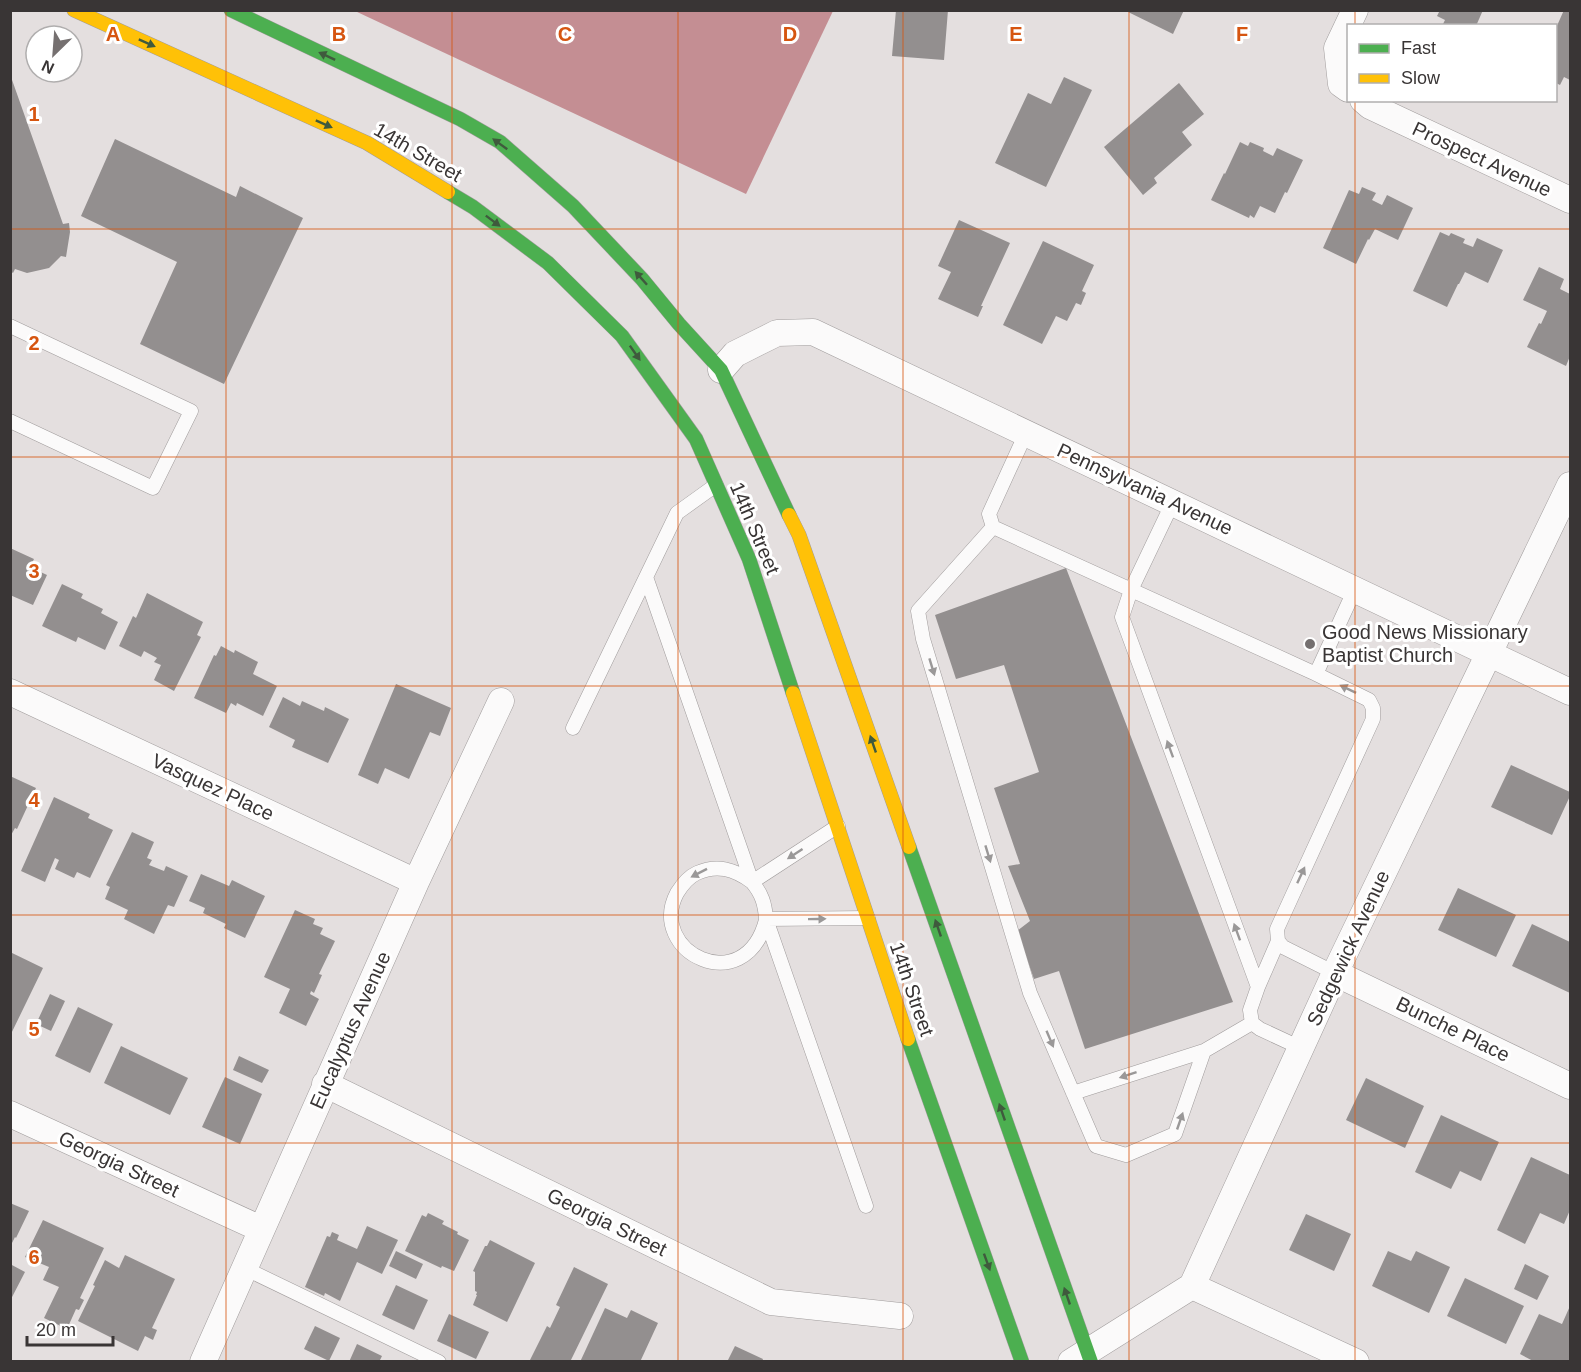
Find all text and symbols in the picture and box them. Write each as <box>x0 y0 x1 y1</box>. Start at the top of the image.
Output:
text: A <box>106 23 120 45</box>
text: B <box>332 23 346 45</box>
text: C <box>558 23 572 45</box>
text: D <box>783 23 797 45</box>
text: E <box>1009 23 1023 45</box>
text: F <box>1236 23 1248 45</box>
north arrow <box>24 24 84 84</box>
legend <box>1347 24 1557 102</box>
text: Fast <box>1401 38 1436 58</box>
one-way arrow <box>138 39 155 48</box>
one-way arrow <box>318 51 335 60</box>
text: N <box>39 57 57 77</box>
text: Slow <box>1401 68 1441 88</box>
text: 1 <box>28 103 40 125</box>
street label: Prospect Avenue <box>1409 117 1555 201</box>
street label: 14th Street <box>370 118 466 186</box>
one-way arrow <box>316 119 334 129</box>
one-way arrow <box>493 138 509 150</box>
one-way arrow <box>485 215 500 227</box>
one-way arrow <box>635 271 648 286</box>
text: 2 <box>28 332 40 354</box>
one-way arrow <box>629 345 641 361</box>
street label: Pennsylvania Avenue <box>1054 439 1236 539</box>
street label: 14th Street <box>726 479 784 578</box>
text: 3 <box>28 560 40 582</box>
place label: Good News Missionary Baptist Church <box>1322 621 1528 666</box>
marker: Good News Missionary Baptist Church <box>1303 637 1317 651</box>
one-way arrow <box>928 658 937 676</box>
one-way arrow <box>1339 684 1356 694</box>
one-way arrow <box>867 735 877 753</box>
one-way arrow <box>1165 740 1175 758</box>
street label: Vasquez Place <box>149 749 277 825</box>
text: 4 <box>28 789 40 811</box>
one-way arrow <box>984 845 993 863</box>
one-way arrow <box>787 848 803 859</box>
one-way arrow <box>1297 867 1306 884</box>
street label: Sedgewick Avenue <box>1302 867 1394 1029</box>
one-way arrow <box>690 868 708 878</box>
one-way arrow <box>808 914 827 923</box>
one-way arrow <box>932 919 942 937</box>
one-way arrow <box>1232 923 1242 941</box>
street label: 14th Street <box>886 939 938 1039</box>
street label: Eucalyptus Avenue <box>305 948 395 1112</box>
street label: Bunche Place <box>1393 992 1513 1066</box>
text: 5 <box>28 1018 40 1040</box>
one-way arrow <box>1045 1030 1054 1047</box>
one-way arrow <box>1119 1071 1137 1081</box>
one-way arrow <box>997 1103 1007 1121</box>
one-way arrow <box>1175 1111 1185 1129</box>
street label: Georgia Street <box>55 1127 183 1202</box>
street label: Georgia Street <box>544 1184 671 1261</box>
text: 6 <box>28 1246 40 1268</box>
one-way arrow <box>983 1253 993 1271</box>
one-way arrow <box>1061 1287 1071 1305</box>
scale bar <box>27 1309 112 1347</box>
text: 20 m <box>36 1320 76 1340</box>

